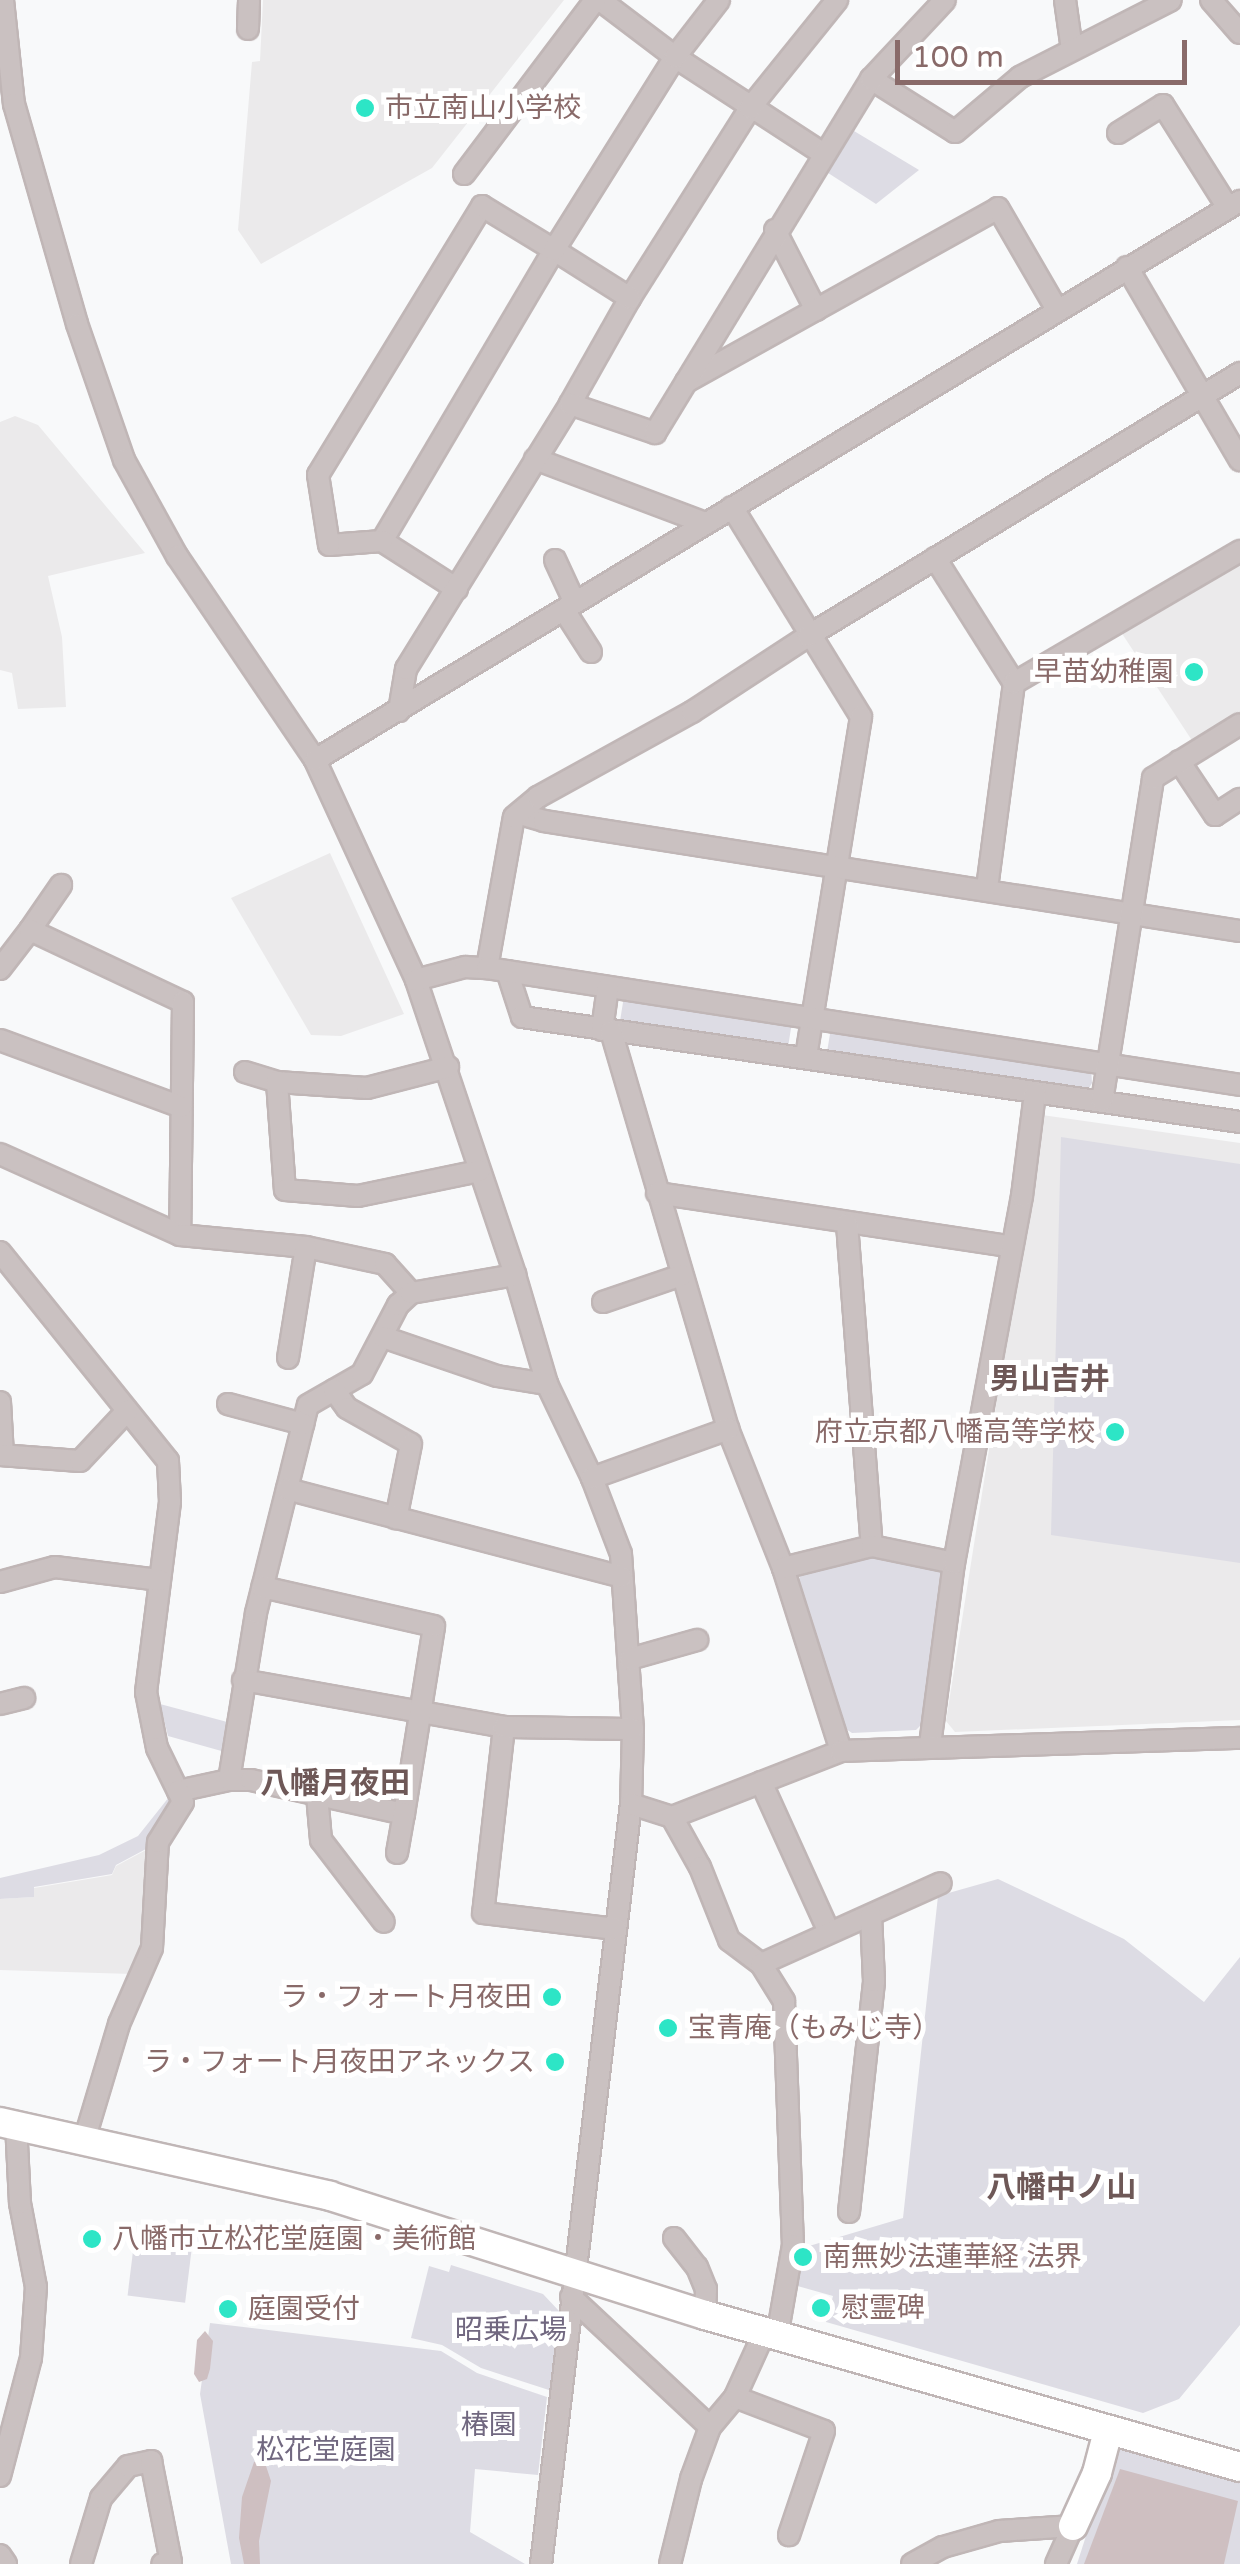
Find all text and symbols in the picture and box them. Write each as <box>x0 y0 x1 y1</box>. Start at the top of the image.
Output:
scale bar <box>900 20 1192 82</box>
text: 100 m <box>912 39 1004 76</box>
place label: 市立南山小学校 <box>385 91 581 125</box>
marker: 市立南山小学校 <box>354 97 376 119</box>
place label: 早苗幼稚園 <box>1034 655 1174 689</box>
marker: 早苗幼稚園 <box>1183 661 1205 683</box>
district label: 男山吉井 <box>990 1362 1110 1398</box>
place label: 府立京都八幡高等学校 <box>815 1415 1095 1449</box>
marker: 府立京都八幡高等学校 <box>1104 1421 1126 1443</box>
district label: 八幡月夜田 <box>260 1766 410 1802</box>
place label: ラ・フォート月夜田 <box>280 1980 532 2014</box>
marker: ラ・フォート月夜田 <box>541 1986 563 2008</box>
place label: 宝青庵（もみじ寺） <box>688 2011 940 2045</box>
marker: 宝青庵（もみじ寺） <box>657 2017 679 2039</box>
place label: ラ・フォート月夜田アネックス <box>143 2045 535 2079</box>
marker: ラ・フォート月夜田アネックス <box>544 2051 566 2073</box>
district label: 八幡中ノ山 <box>986 2170 1136 2206</box>
place label: 八幡市立松花堂庭園・美術館 <box>112 2222 476 2256</box>
marker: 八幡市立松花堂庭園・美術館 <box>81 2228 103 2250</box>
place label: 南無妙法蓮華経 法界 <box>823 2240 1082 2274</box>
marker: 南無妙法蓮華経 法界 <box>792 2246 814 2268</box>
place label: 慰霊碑 <box>841 2291 925 2325</box>
place label: 庭園受付 <box>248 2292 360 2326</box>
marker: 慰霊碑 <box>810 2297 832 2319</box>
marker: 庭園受付 <box>217 2298 239 2320</box>
park label: 昭乗広場 <box>455 2313 567 2347</box>
park label: 椿園 <box>461 2408 517 2442</box>
park label: 松花堂庭園 <box>256 2433 396 2467</box>

